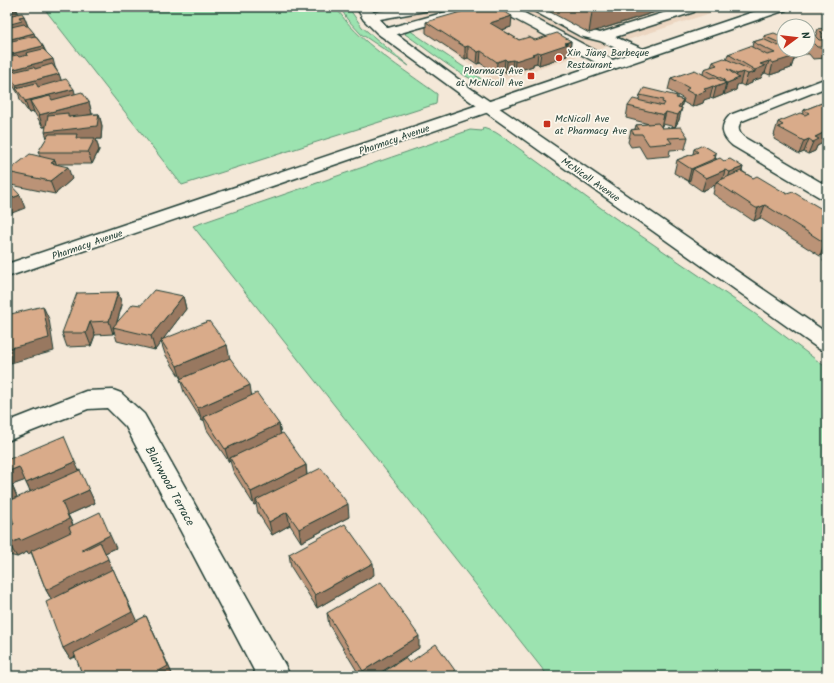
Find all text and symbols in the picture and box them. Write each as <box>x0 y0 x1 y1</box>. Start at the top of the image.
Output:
north arrow <box>776 18 816 58</box>
text: N <box>795 30 814 41</box>
place label: Xin Jiang Barbeque Restaurant <box>567 45 649 73</box>
marker: Xin Jiang Barbeque Restaurant <box>554 53 564 63</box>
place label: Pharmacy Ave at McNicoll Ave <box>456 63 524 91</box>
marker: Pharmacy Ave at McNicoll Ave <box>526 71 536 81</box>
place label: McNicoll Ave at Pharmacy Ave <box>555 111 627 139</box>
marker: McNicoll Ave at Pharmacy Ave <box>542 119 552 129</box>
street label: Pharmacy Avenue <box>357 120 432 160</box>
street label: McNicoll Avenue <box>558 154 624 206</box>
street label: Pharmacy Avenue <box>50 225 125 265</box>
street label: Blairwood Terrace <box>140 443 200 530</box>

